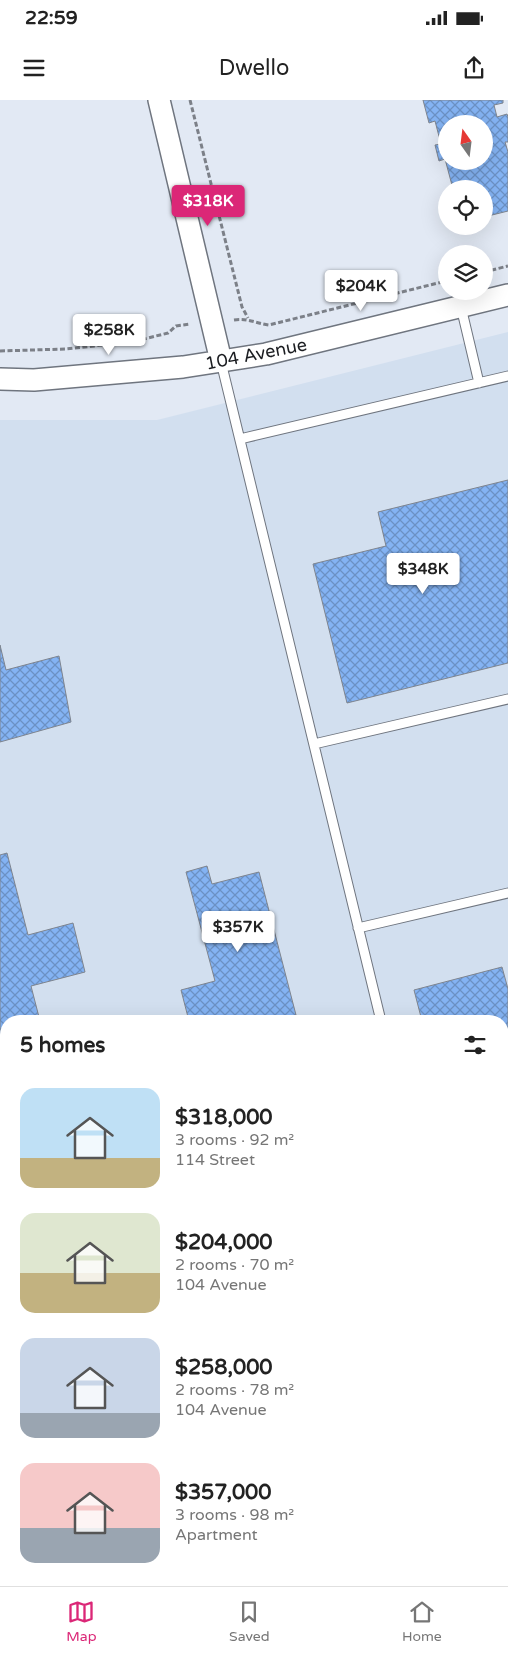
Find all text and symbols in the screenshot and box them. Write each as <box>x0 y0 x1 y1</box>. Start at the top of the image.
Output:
text: 22:59 <box>25 7 78 29</box>
icon: menu <box>20 54 48 82</box>
icon: share <box>460 54 488 82</box>
text: Dwello <box>219 55 289 81</box>
north arrow <box>438 115 492 170</box>
map controls <box>438 115 493 300</box>
button: locate <box>438 180 493 235</box>
pin: $318K <box>173 184 243 227</box>
text: $318K <box>183 191 233 211</box>
button: layers <box>438 245 493 300</box>
pin: $204K <box>326 270 396 312</box>
text: $204K <box>336 276 386 296</box>
pin: $258K <box>74 314 144 356</box>
text: $258K <box>84 320 134 340</box>
street label: 104 Avenue <box>203 333 309 375</box>
pin: $348K <box>388 552 458 595</box>
text: $348K <box>398 559 448 579</box>
pin: $357K <box>203 910 273 953</box>
text: $357K <box>213 917 263 937</box>
icon: filters <box>461 1031 489 1059</box>
text: 5 homes <box>20 1033 105 1058</box>
text: $318,000 <box>175 1105 273 1130</box>
icon: home <box>60 1108 120 1168</box>
text: 3 rooms · 92 m² <box>175 1130 294 1150</box>
text: 114 Street <box>175 1150 255 1170</box>
text: $204,000 <box>175 1230 273 1255</box>
icon: home <box>60 1233 120 1293</box>
text: 2 rooms · 70 m² <box>175 1255 294 1275</box>
text: 104 Avenue <box>175 1275 267 1295</box>
text: $258,000 <box>175 1355 273 1380</box>
icon: home <box>60 1358 120 1418</box>
text: 2 rooms · 78 m² <box>175 1380 294 1400</box>
text: 104 Avenue <box>175 1400 267 1420</box>
text: $357,000 <box>175 1480 271 1505</box>
icon: home <box>60 1483 120 1543</box>
text: 3 rooms · 98 m² <box>175 1505 294 1525</box>
text: Apartment <box>175 1525 258 1545</box>
tab: Map <box>66 1598 97 1645</box>
tab: Saved <box>229 1598 270 1645</box>
tab: Home <box>402 1598 442 1645</box>

